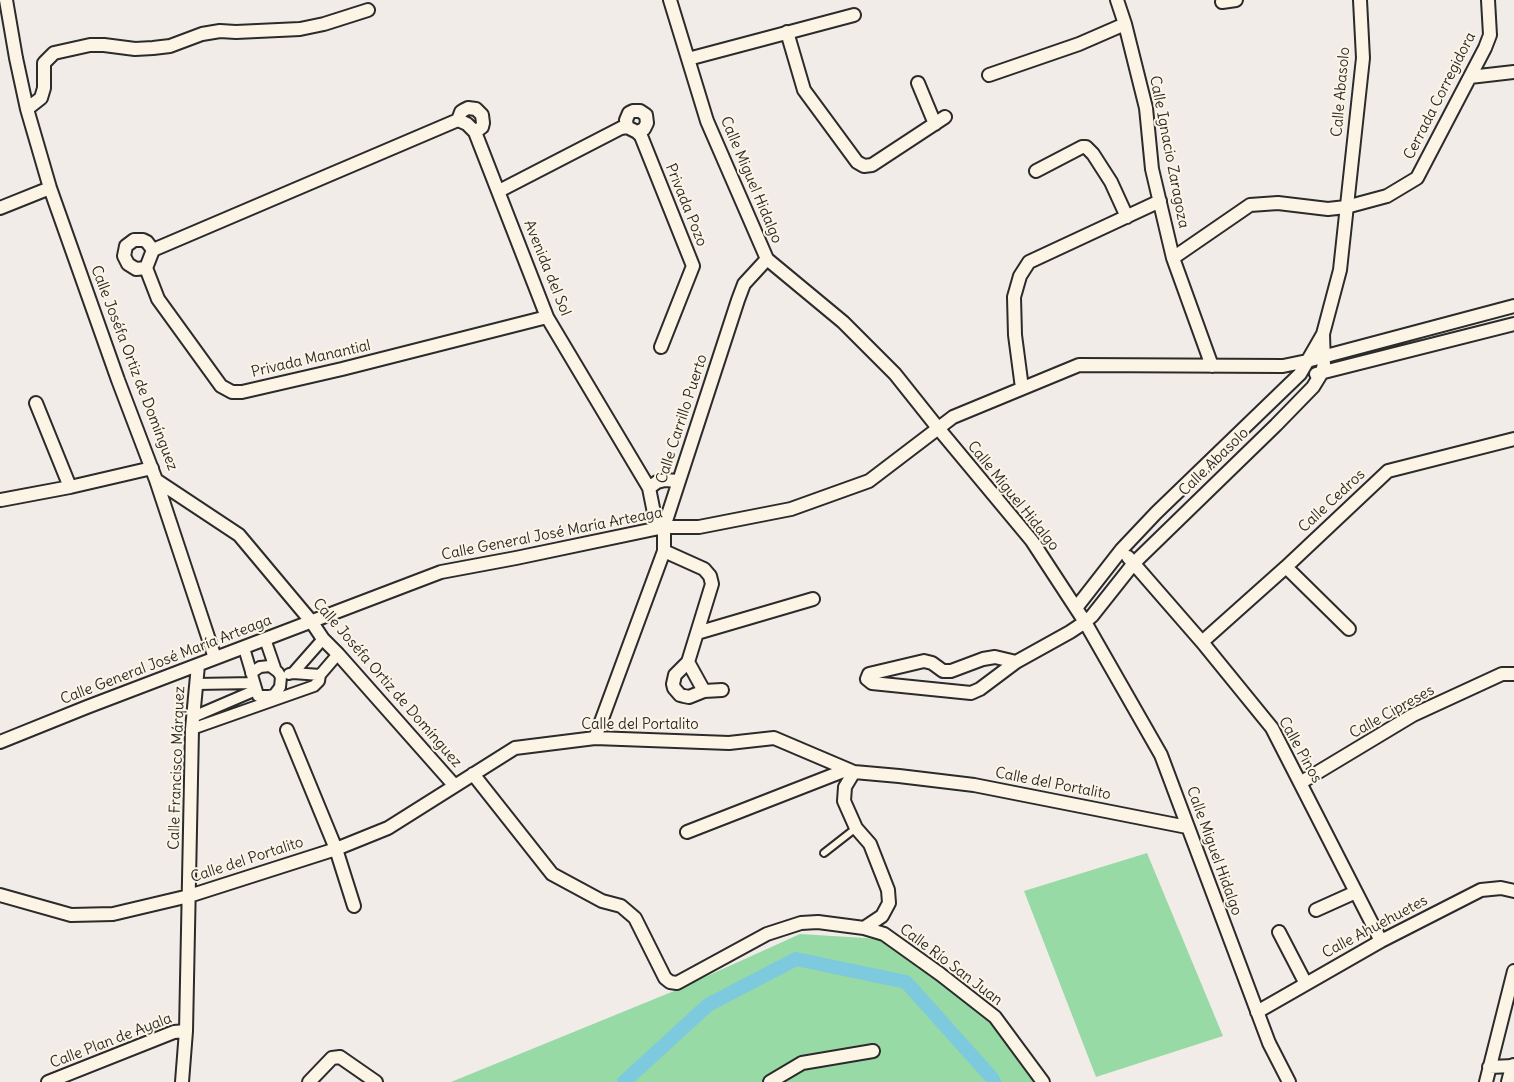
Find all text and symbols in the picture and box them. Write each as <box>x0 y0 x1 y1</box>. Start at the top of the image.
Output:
street label: Cerrada Corregidora <box>1400 29 1480 163</box>
street label: Calle Abasolo <box>1328 46 1354 138</box>
street label: Calle Ignacio Zaragoza <box>1145 74 1193 230</box>
street label: Calle Miguel Hidalgo <box>716 114 786 246</box>
street label: Privada Pozo <box>661 161 711 249</box>
street label: Avenida del Sol <box>520 217 574 319</box>
street label: Calle Joséfa Ortiz de Domínguez <box>86 263 182 473</box>
street label: Privada Manantial <box>250 337 372 381</box>
street label: Calle Carrillo Puerto <box>653 352 711 486</box>
street label: Calle Abasolo <box>1175 424 1253 500</box>
street label: Calle Miguel Hidalgo <box>963 438 1063 554</box>
street label: Calle Cedros <box>1295 466 1369 536</box>
street label: Calle General José María Arteaga <box>440 504 664 564</box>
street label: Calle Joséfa Ortiz de Domínguez <box>309 595 465 771</box>
street label: Calle General José María Arteaga <box>58 611 274 709</box>
street label: Calle Cipreses <box>1347 681 1437 743</box>
street label: Calle Francisco Márquez <box>165 686 189 850</box>
street label: Calle Pinos <box>1274 714 1326 786</box>
street label: Calle del Portalito <box>581 716 699 734</box>
street label: Calle del Portalito <box>994 764 1112 804</box>
street label: Calle Miguel Hidalgo <box>1182 784 1246 918</box>
street label: Calle del Portalito <box>188 833 306 887</box>
street label: Calle Ahuehuetes <box>1319 892 1431 962</box>
street label: Calle Río San Juan <box>896 920 1006 1010</box>
street label: Calle Plan de Ayala <box>48 1009 174 1073</box>

